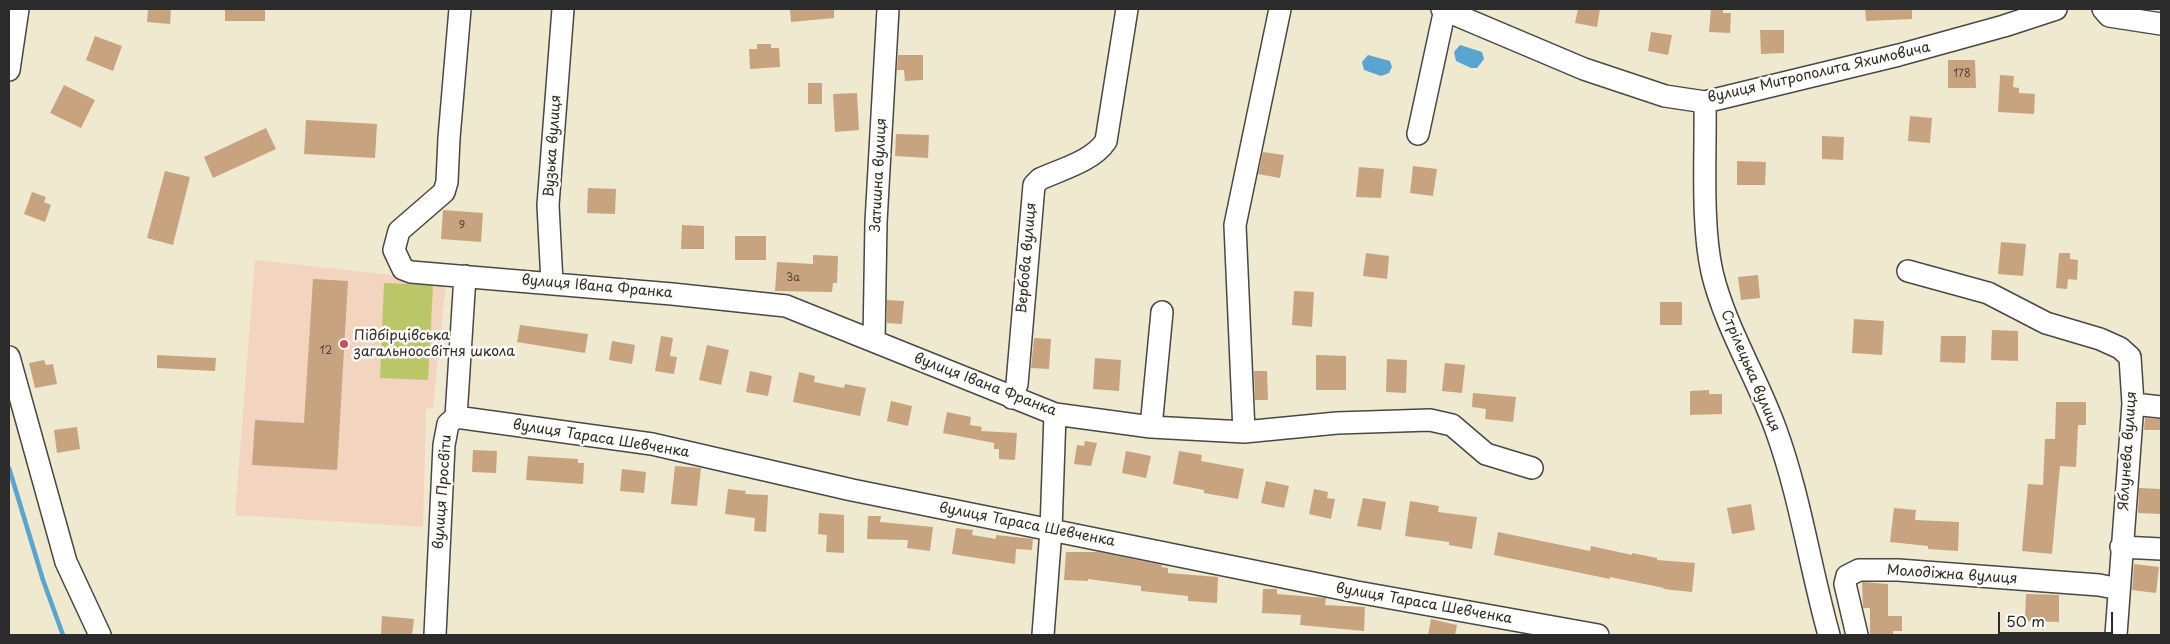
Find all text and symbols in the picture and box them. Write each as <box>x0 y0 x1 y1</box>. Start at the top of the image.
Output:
street label: вулиця Митрополита Яхимовича <box>1706 39 1932 107</box>
house number: 178 <box>1953 67 1971 81</box>
street label: Вузька вулиця <box>541 94 565 198</box>
street label: Затишна вулиця <box>868 118 890 232</box>
street label: Вербова вулиця <box>1014 202 1040 314</box>
house number: 9 <box>459 219 465 233</box>
house number: 3а <box>786 271 800 285</box>
street label: вулиця Івана Франка <box>521 272 673 302</box>
street label: Стрілецька вулиця <box>1717 308 1783 434</box>
place label: Підбірцівська загальноосвітня школа <box>354 328 515 361</box>
marker: Підбірцівська загальноосвітня школа <box>338 338 350 350</box>
house number: 12 <box>320 344 332 358</box>
street label: вулиця Івана Франка <box>911 350 1059 420</box>
street label: Яблунева вулиця <box>2115 391 2141 511</box>
street label: вулиця Тараса Шевченка <box>511 417 691 461</box>
street label: вулиця Просвіти <box>431 434 455 550</box>
street label: вулиця Тараса Шевченка <box>938 500 1116 550</box>
street label: Молодіжна вулиця <box>1886 562 2018 588</box>
street label: вулиця Тараса Шевченка <box>1335 580 1513 628</box>
scale bar <box>2000 602 2115 634</box>
text: 50 m <box>2006 609 2045 632</box>

